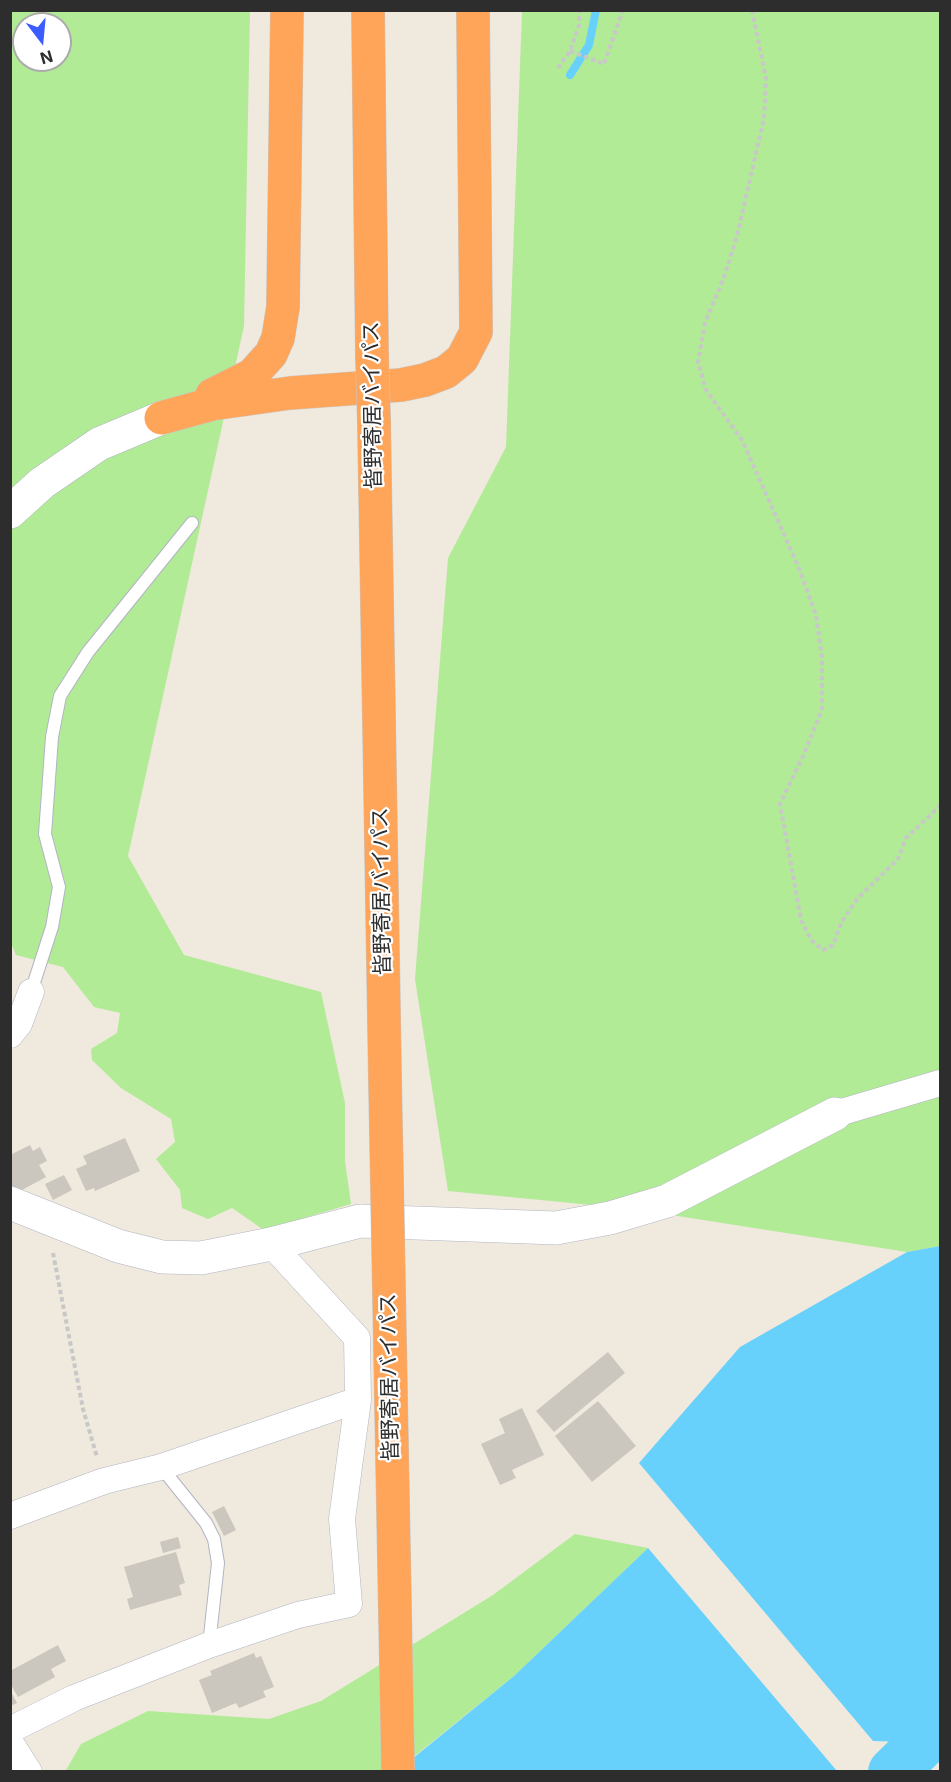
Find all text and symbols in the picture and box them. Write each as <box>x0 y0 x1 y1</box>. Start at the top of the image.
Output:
north arrow <box>12 12 72 72</box>
text: N <box>38 46 55 69</box>
street label: 皆野寄居バイパス <box>359 321 387 489</box>
street label: 皆野寄居バイパス <box>368 807 396 975</box>
street label: 皆野寄居バイパス <box>376 1293 404 1461</box>

